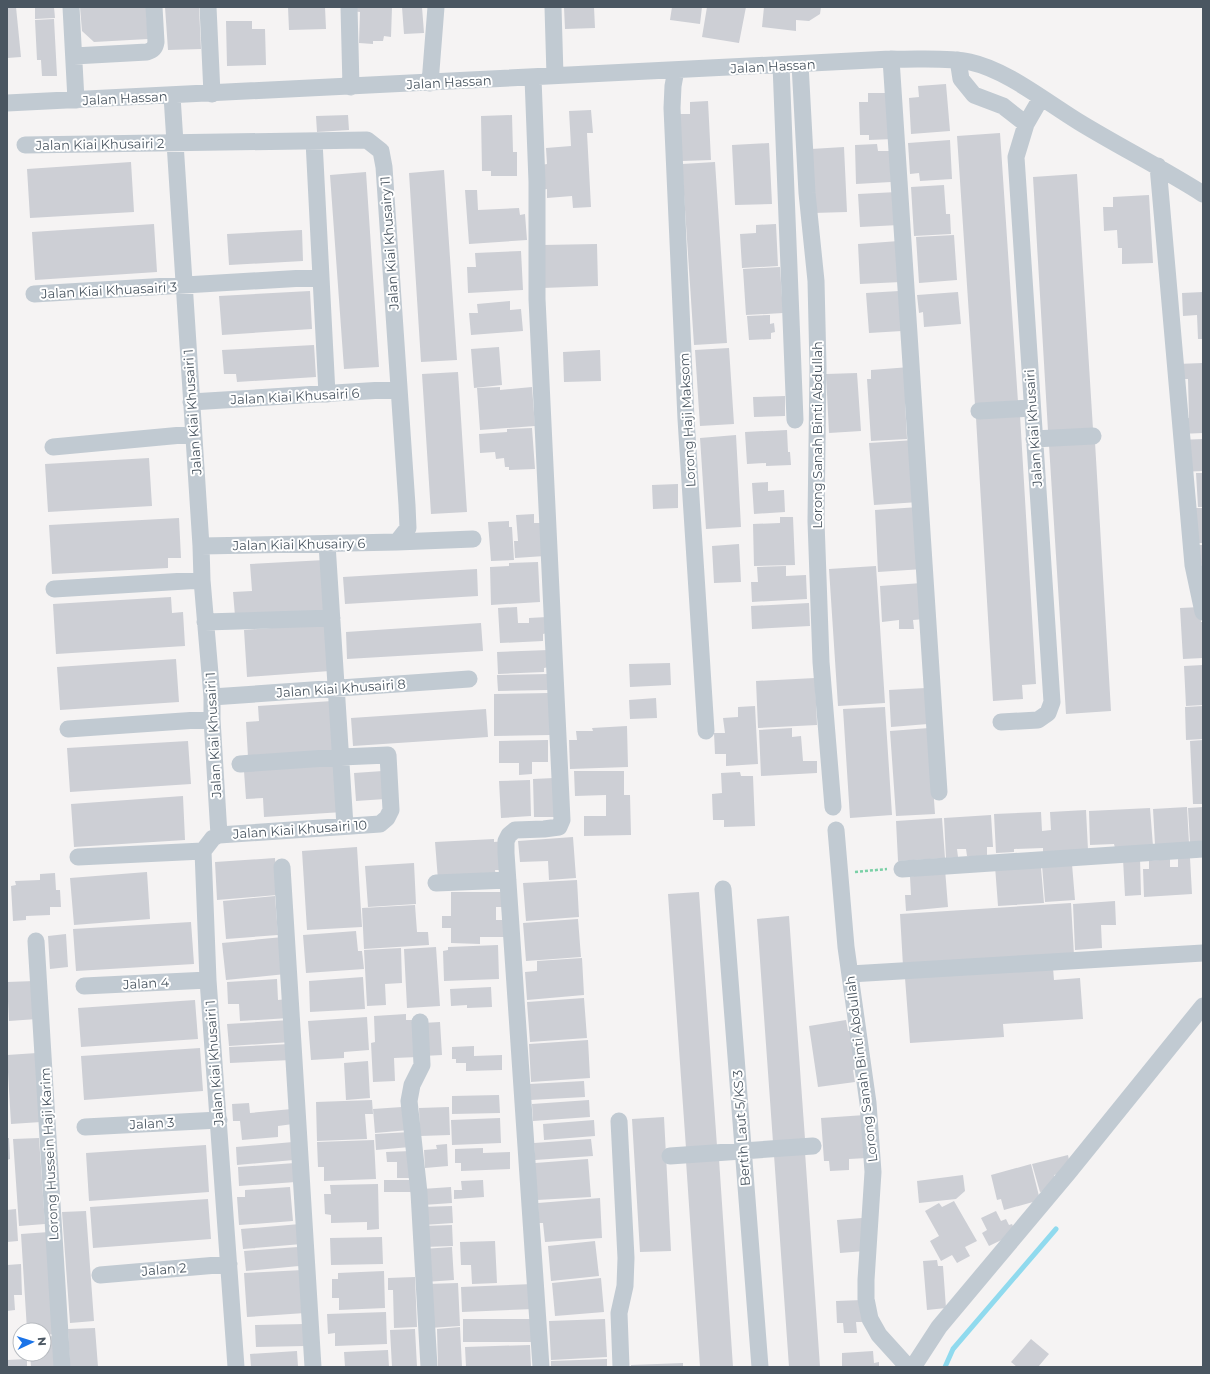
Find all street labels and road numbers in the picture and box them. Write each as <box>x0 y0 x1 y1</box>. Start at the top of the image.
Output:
street label: Jalan Hassan <box>729 56 816 76</box>
street label: Jalan Hassan <box>405 72 492 92</box>
street label: Jalan Hassan <box>81 88 168 108</box>
street label: Jalan Kiai Khusairi 2 <box>35 135 164 153</box>
street label: Jalan Kiai Khusairy 11 <box>376 176 402 311</box>
street label: Jalan Kiai Khuasairi 3 <box>40 278 177 302</box>
street label: Lorong Sanah Binti Abdullah <box>809 341 825 529</box>
street label: Jalan Kiai Khusairi 1 <box>180 349 204 476</box>
street label: Lorong Haji Maksom <box>675 352 699 488</box>
street label: Jalan Kiai Khusairi <box>1021 369 1045 488</box>
street label: Jalan Kiai Khusairi 6 <box>229 385 360 407</box>
street label: Jalan Kiai Khusairy 6 <box>232 535 366 553</box>
street label: Jalan Kiai Khusairi 1 <box>202 672 224 799</box>
street label: Jalan Kiai Khusairi 8 <box>275 676 406 701</box>
street label: Jalan Kiai Khusairi 10 <box>231 816 368 842</box>
street label: Jalan 4 <box>122 974 170 992</box>
street label: Lorong Sanah Binti Abdullah <box>842 975 880 1163</box>
street label: Jalan Kiai Khusairi 1 <box>202 1000 226 1127</box>
street label: Lorong Hussein Haji Karim <box>36 1067 62 1241</box>
street label: Bertih Laut 5/KS 3 <box>729 1069 753 1187</box>
street label: Jalan 3 <box>128 1114 175 1132</box>
street label: Jalan 2 <box>140 1259 187 1279</box>

